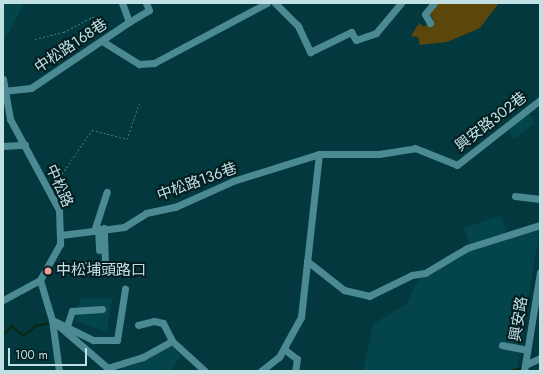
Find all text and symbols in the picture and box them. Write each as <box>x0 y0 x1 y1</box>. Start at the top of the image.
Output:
street label: 中松路168巷 <box>31 15 111 77</box>
street label: 興安路302巷 <box>452 89 530 155</box>
street label: 中松路136巷 <box>155 159 239 205</box>
street label: 中松路 <box>42 162 76 210</box>
place label: 中松埔頭路口 <box>56 262 146 280</box>
marker: 中松埔頭路口 <box>43 266 53 276</box>
street label: 興安路 <box>507 295 531 343</box>
scale bar <box>10 340 89 366</box>
text: 100 m <box>15 346 48 364</box>

